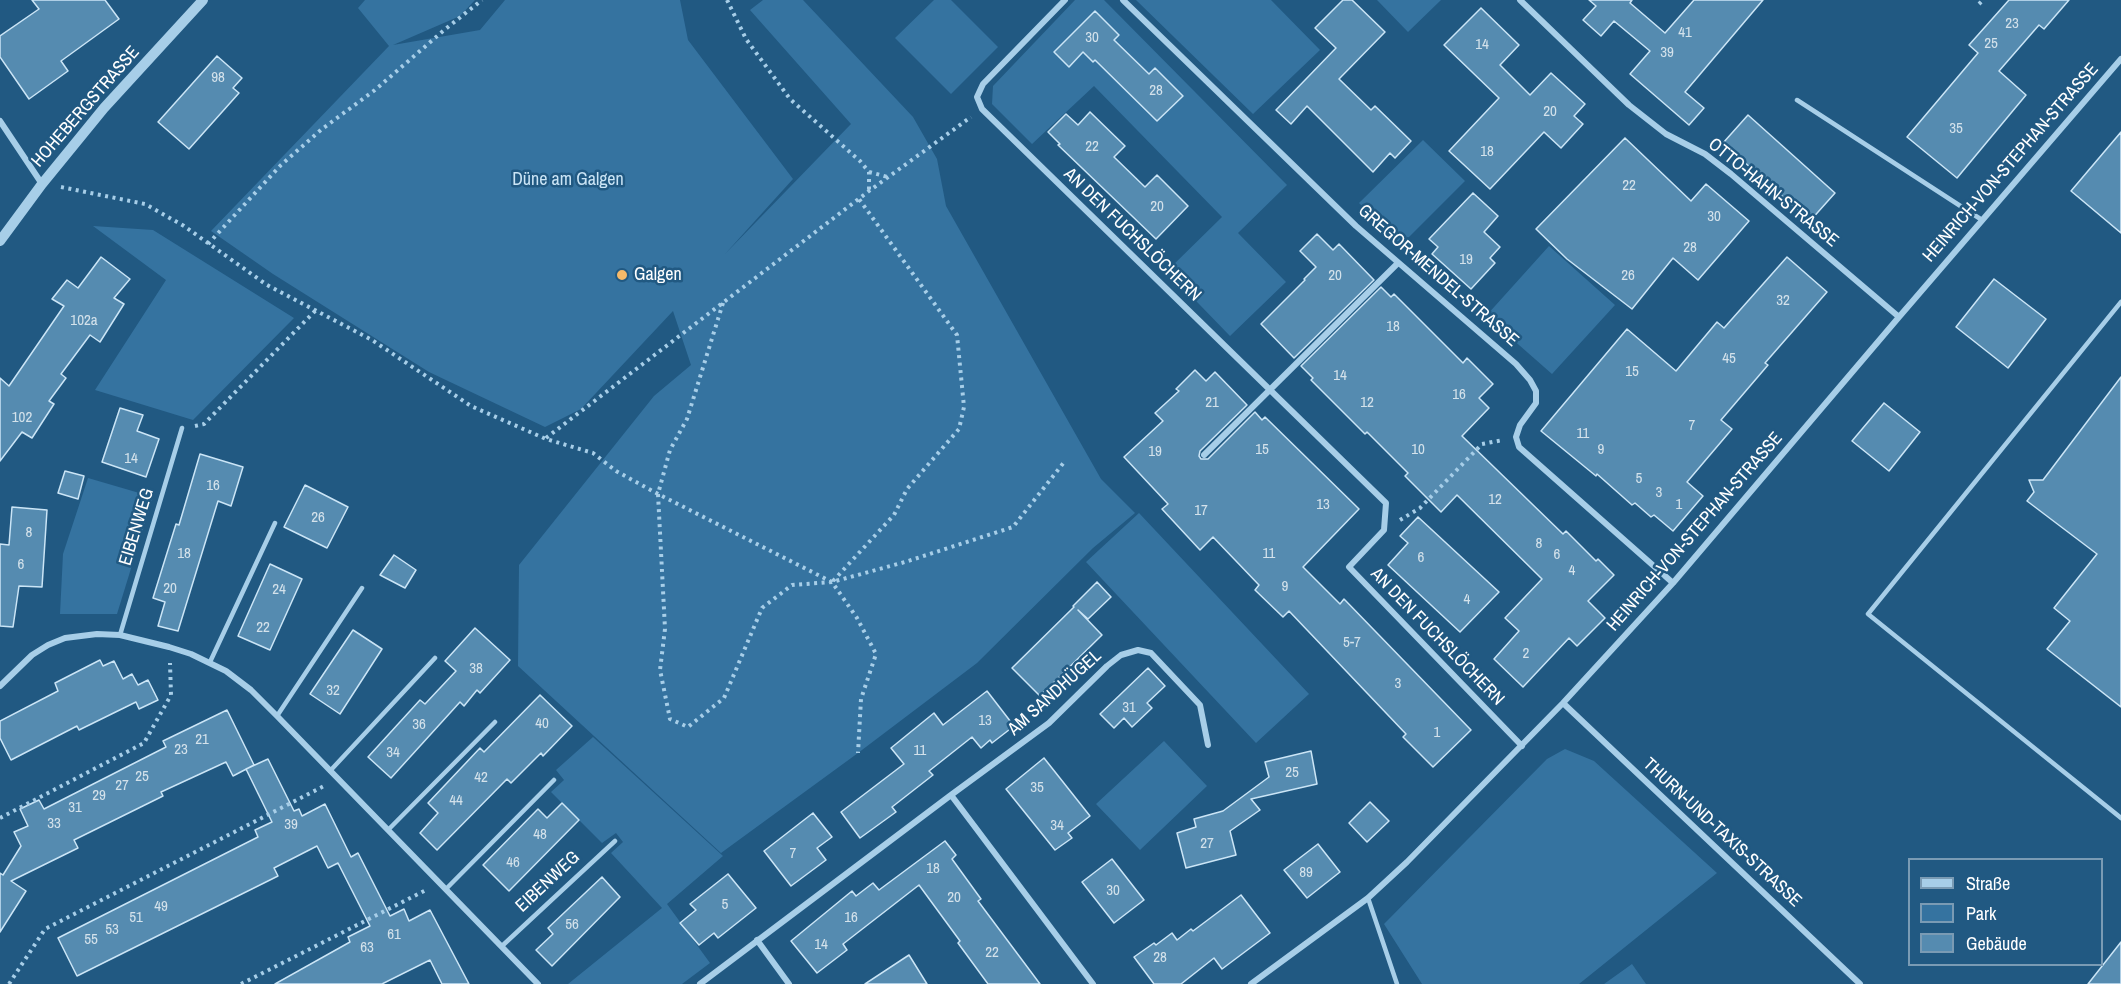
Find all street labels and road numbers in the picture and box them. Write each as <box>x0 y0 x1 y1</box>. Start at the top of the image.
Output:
street label: HOHEBERGSTRASSE <box>28 42 144 172</box>
street label: HEINRICH-VON-STEPHAN-STRASSE <box>1919 59 2103 267</box>
street label: OTTO-HAHN-STRASSE <box>1704 134 1842 252</box>
street label: AN DEN FUCHSLÖCHERN <box>1059 164 1205 306</box>
street label: GREGOR-MENDEL-STRASSE <box>1353 200 1523 352</box>
street label: HEINRICH-VON-STEPHAN-STRASSE <box>1603 428 1787 636</box>
street label: EIBENWEG <box>115 486 159 568</box>
street label: AN DEN FUCHSLÖCHERN <box>1366 564 1508 710</box>
street label: AM SANDHÜGEL <box>1004 645 1106 741</box>
street label: THURN-UND-TAXIS-STRASSE <box>1638 754 1806 912</box>
street label: EIBENWEG <box>512 847 584 917</box>

